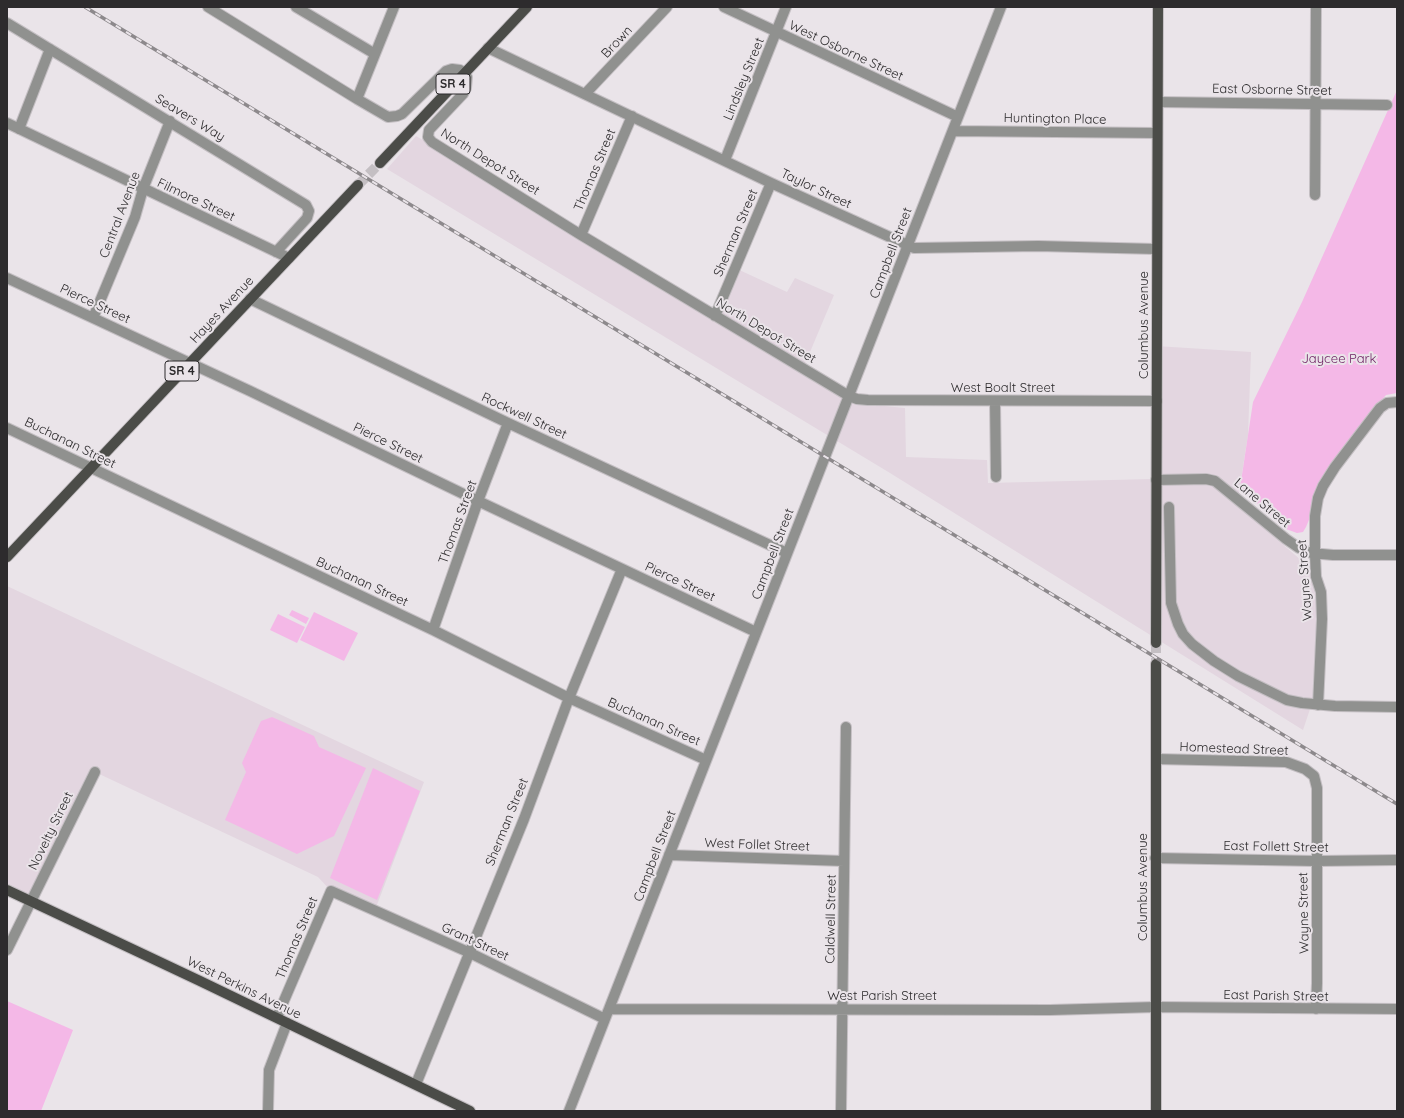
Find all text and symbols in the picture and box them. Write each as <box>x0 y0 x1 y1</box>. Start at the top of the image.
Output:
street label: West Osborne Street <box>786 18 906 84</box>
street label: Brown <box>598 23 636 61</box>
street label: Lindsley Street <box>720 35 768 123</box>
road number: SR 4 <box>436 74 470 94</box>
street label: East Osborne Street <box>1212 81 1332 99</box>
street label: Seavers Way <box>152 91 228 145</box>
street label: Huntington Place <box>1003 110 1107 128</box>
street label: North Depot Street <box>438 125 542 199</box>
street label: Thomas Street <box>571 126 619 214</box>
street label: Taylor Street <box>778 166 854 212</box>
street label: Central Avenue <box>96 170 144 260</box>
street label: Filmore Street <box>155 175 237 225</box>
street label: Sherman Street <box>711 187 761 279</box>
street label: Campbell Street <box>866 205 916 301</box>
street label: Columbus Avenue <box>1136 271 1152 379</box>
street label: Hayes Avenue <box>187 273 257 347</box>
street label: Pierce Street <box>57 281 133 327</box>
street label: North Depot Street <box>713 295 819 367</box>
park label: Jaycee Park <box>1301 351 1377 367</box>
road number: SR 4 <box>165 361 199 381</box>
street label: West Boalt Street <box>951 380 1055 396</box>
street label: Rockwell Street <box>479 389 569 443</box>
street label: Buchanan Street <box>22 414 118 472</box>
street label: Pierce Street <box>351 419 425 467</box>
street label: Lane Street <box>1231 475 1293 531</box>
street label: Thomas Street <box>436 478 480 566</box>
street label: Campbell Street <box>748 506 798 602</box>
street label: Wayne Street <box>1294 539 1316 621</box>
street label: Buchanan Street <box>313 554 411 610</box>
street label: Pierce Street <box>642 559 718 605</box>
street label: Buchanan Street <box>605 695 703 749</box>
street label: Homestead Street <box>1179 739 1289 759</box>
street label: Sherman Street <box>482 776 532 868</box>
street label: Novelty Street <box>25 789 77 873</box>
street label: Campbell Street <box>630 808 680 904</box>
street label: Columbus Avenue <box>1135 833 1151 941</box>
street label: West Follet Street <box>704 835 810 855</box>
street label: East Follett Street <box>1223 838 1329 856</box>
street label: Wayne Street <box>1295 872 1313 954</box>
street label: Caldwell Street <box>822 874 840 964</box>
street label: Thomas Street <box>273 894 321 982</box>
street label: Grant Street <box>439 920 511 964</box>
street label: West Perkins Avenue <box>184 954 304 1022</box>
street label: East Parish Street <box>1223 987 1329 1005</box>
street label: West Parish Street <box>827 988 937 1004</box>

